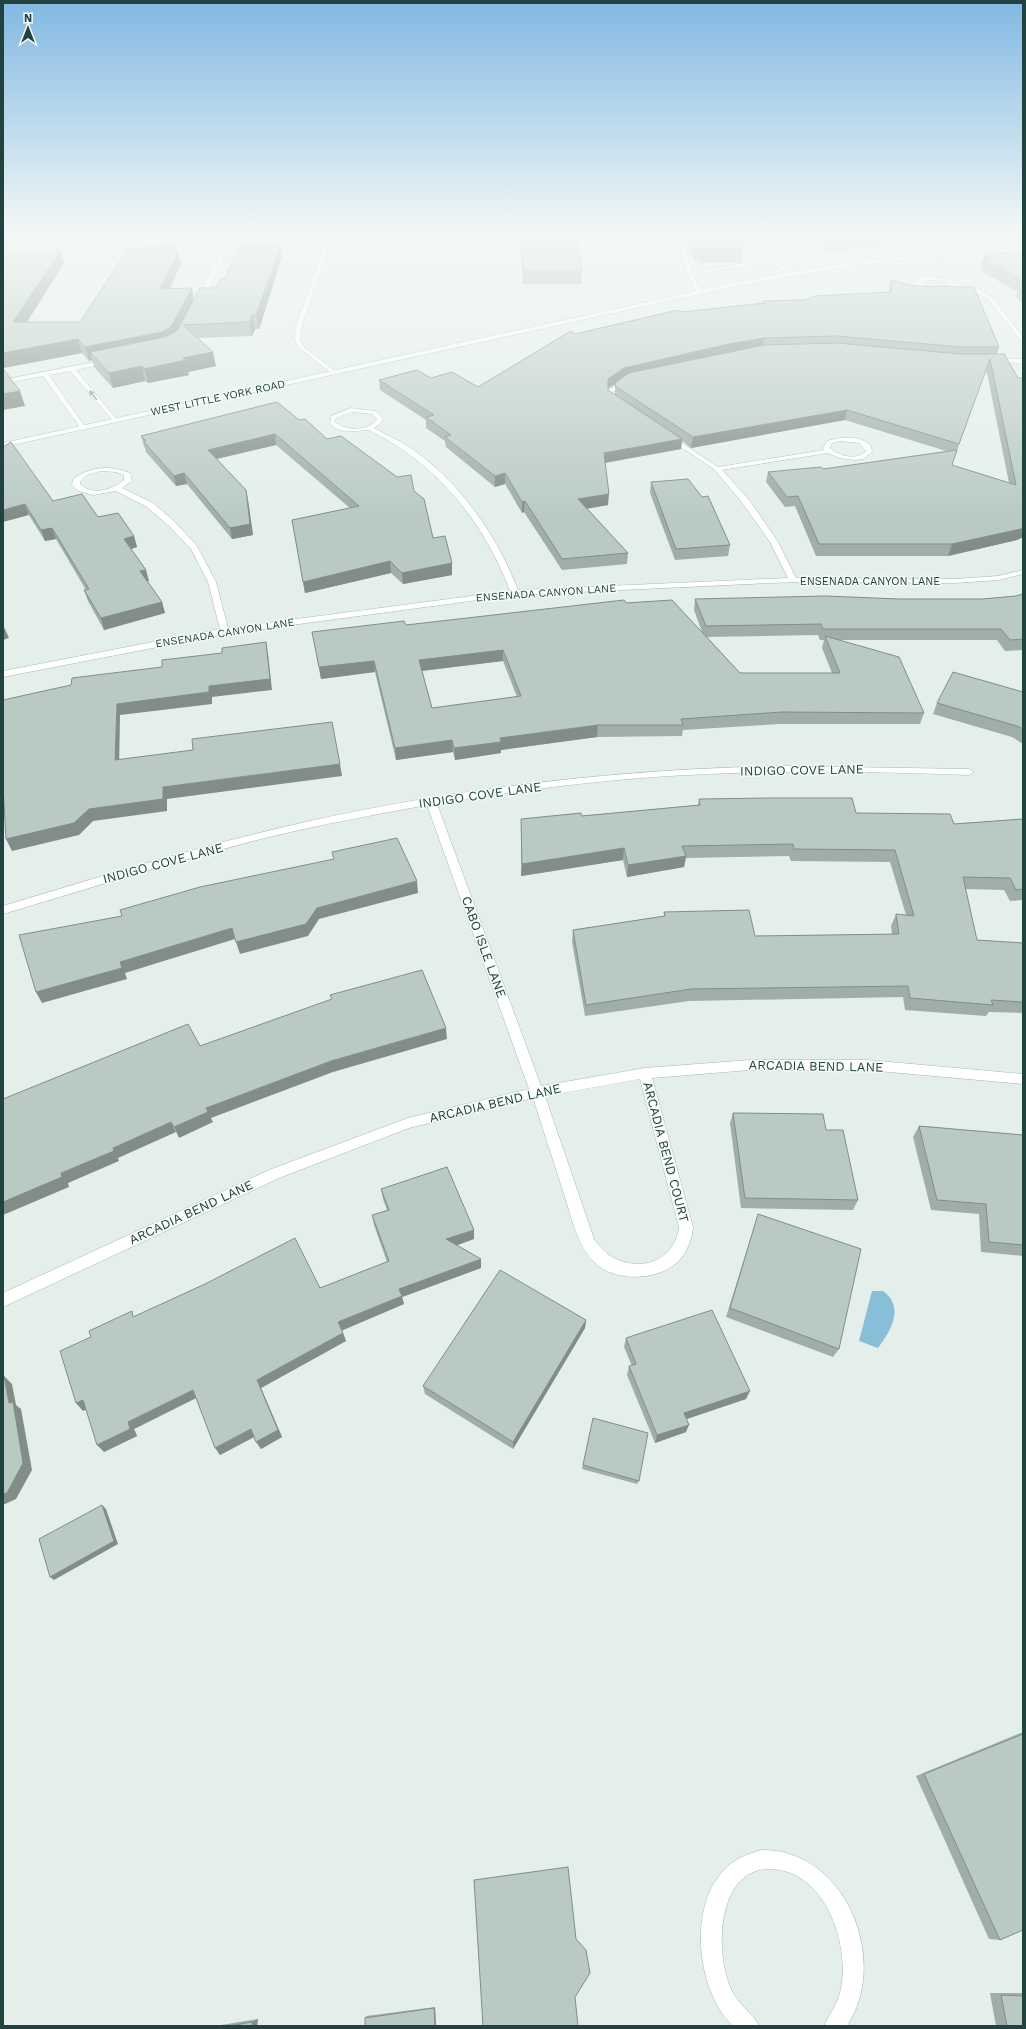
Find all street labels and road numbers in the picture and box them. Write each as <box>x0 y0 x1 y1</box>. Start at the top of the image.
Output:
street label: WEST LITTLE YORK ROAD <box>150 377 287 419</box>
street label: ENSENADA CANYON LANE <box>800 575 940 588</box>
street label: ENSENADA CANYON LANE <box>475 582 617 604</box>
street label: ENSENADA CANYON LANE <box>154 616 296 650</box>
street label: INDIGO COVE LANE <box>740 761 864 779</box>
street label: INDIGO COVE LANE <box>418 779 542 811</box>
street label: INDIGO COVE LANE <box>101 840 225 886</box>
street label: CABO ISLE LANE <box>459 894 509 1000</box>
street label: ARCADIA BEND LANE <box>749 1057 883 1075</box>
street label: ARCADIA BEND COURT <box>640 1080 692 1224</box>
street label: ARCADIA BEND LANE <box>428 1081 562 1125</box>
street label: ARCADIA BEND LANE <box>127 1177 255 1247</box>

